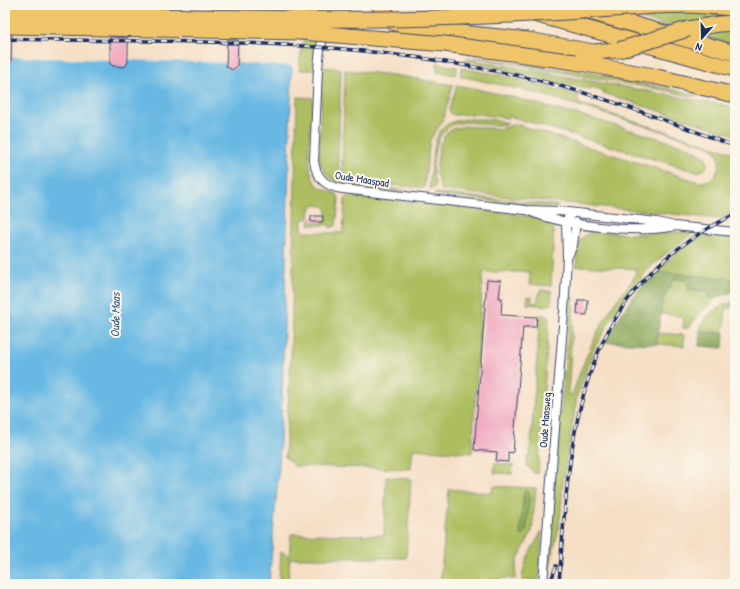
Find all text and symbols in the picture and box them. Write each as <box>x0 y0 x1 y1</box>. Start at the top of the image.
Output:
north arrow <box>682 18 722 58</box>
text: N <box>693 40 704 55</box>
street label: Oude Maaspad <box>334 168 391 190</box>
water label: Oude Maas <box>106 291 124 338</box>
street label: Oude Maasweg <box>536 392 554 448</box>

